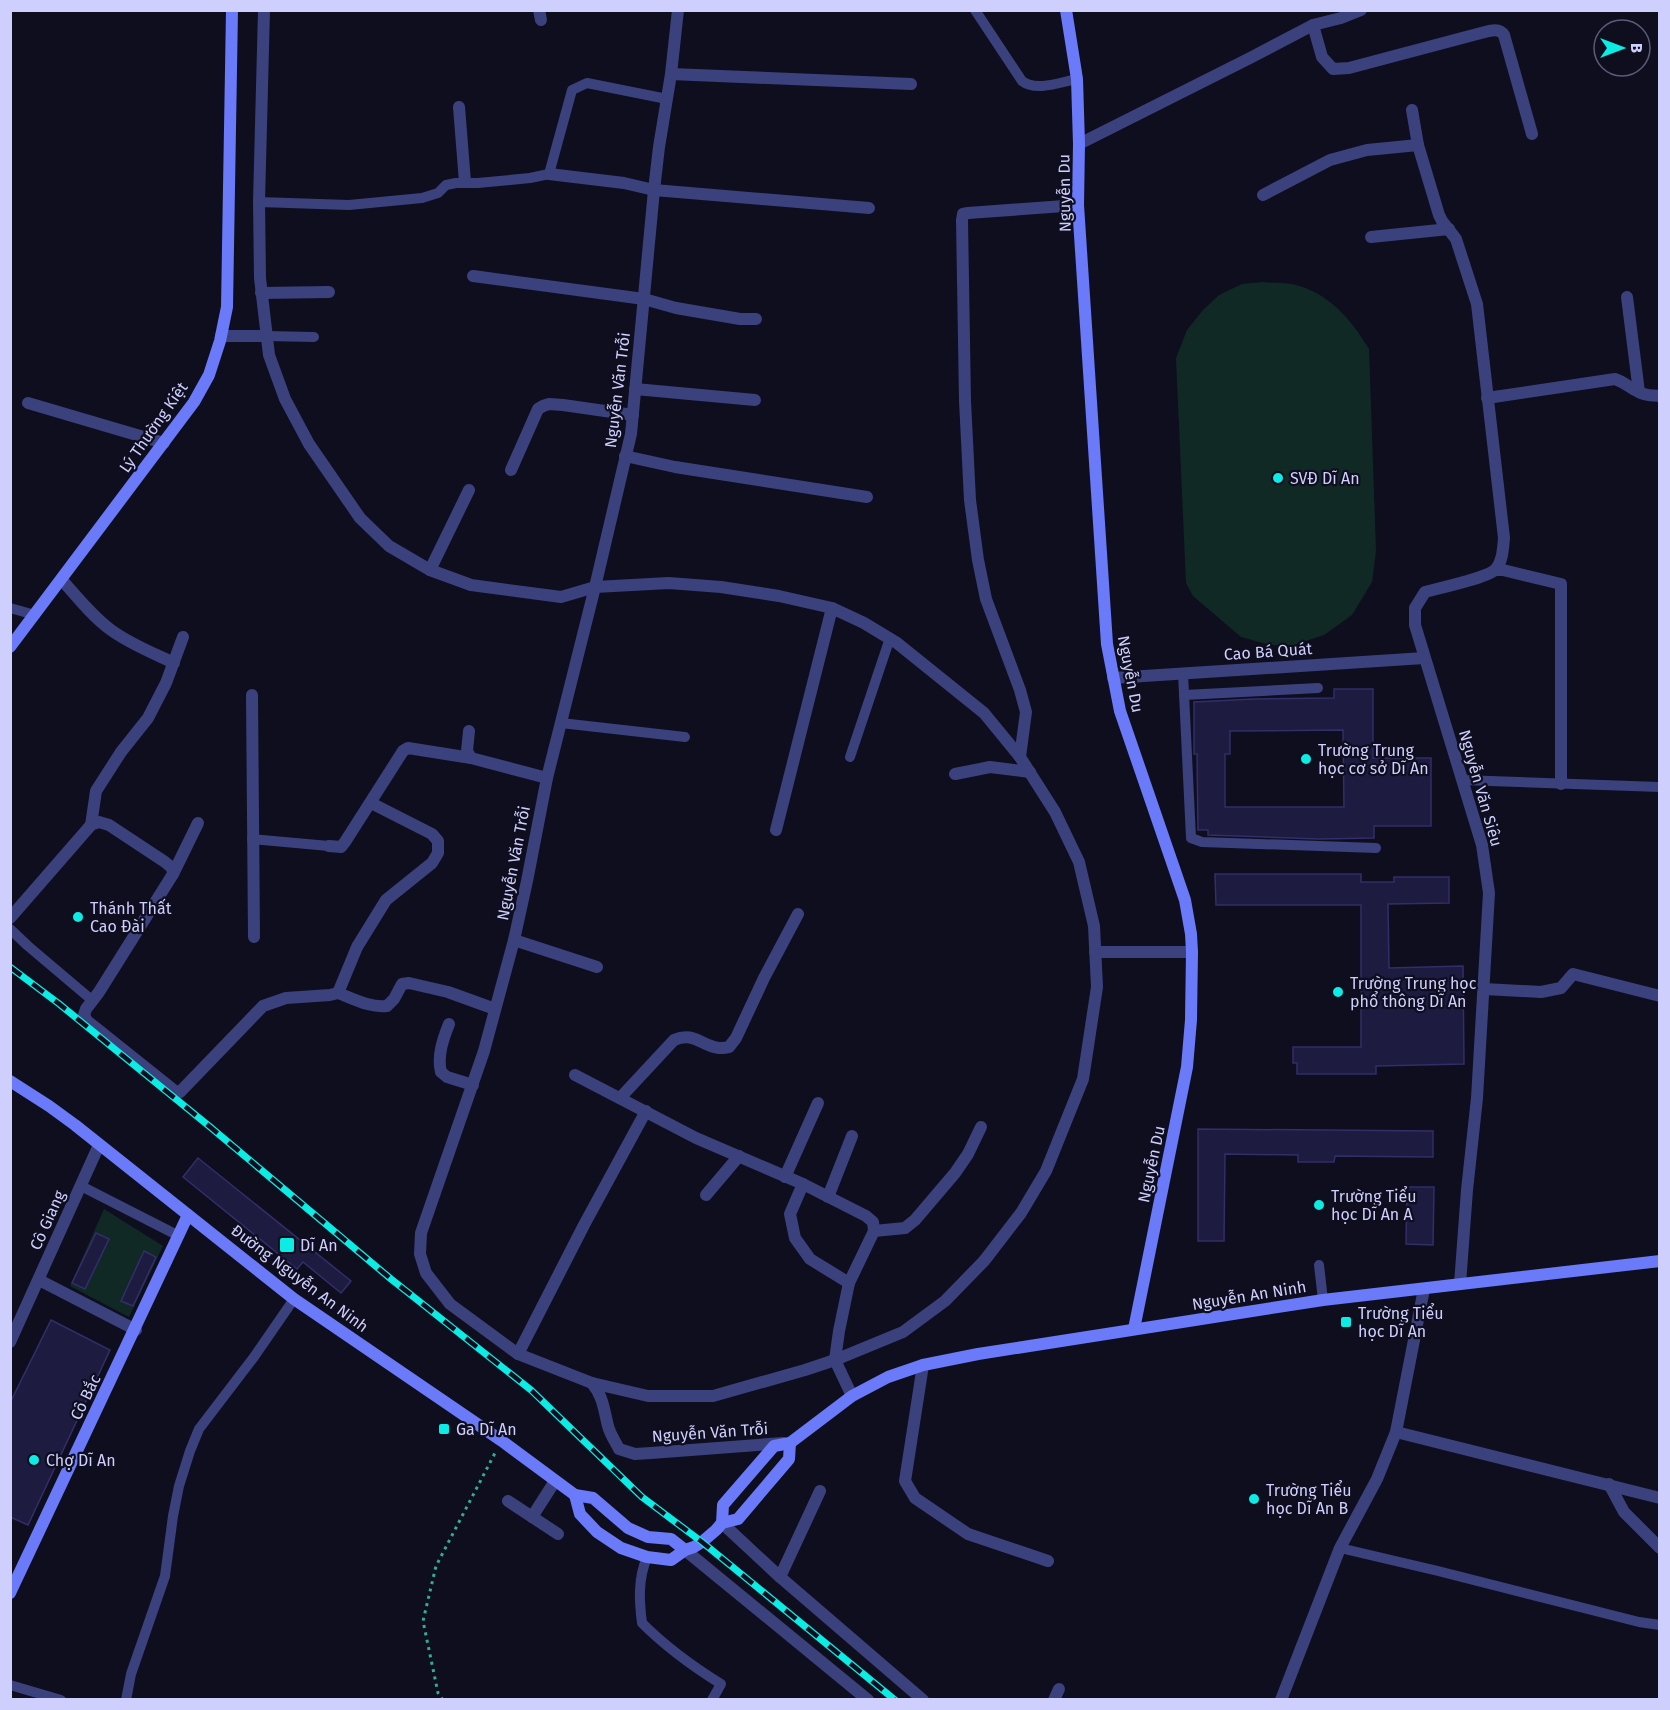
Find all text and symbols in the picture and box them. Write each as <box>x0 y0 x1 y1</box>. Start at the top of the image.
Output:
north arrow <box>1592 18 1652 78</box>
text: B <box>1627 43 1646 53</box>
street label: Nguyễn Du <box>1054 154 1075 232</box>
street label: Nguyễn Văn Trỗi <box>601 331 634 449</box>
street label: Lý Thường Kiệt <box>115 378 192 476</box>
place label: SVĐ Dĩ An <box>1290 469 1360 488</box>
marker: SVĐ Dĩ An <box>1271 471 1285 485</box>
street label: Nguyễn Du <box>1114 634 1147 714</box>
street label: Cao Bá Quát <box>1223 639 1313 664</box>
street label: Nguyễn Văn Siêu <box>1455 728 1506 849</box>
place label: Trường Trung học cơ sở Dĩ An <box>1318 741 1429 778</box>
marker: Trường Trung học cơ sở Dĩ An <box>1299 752 1313 766</box>
street label: Nguyễn Văn Trỗi <box>493 804 534 922</box>
place label: Thánh Thất Cao Đài <box>90 898 172 936</box>
marker: Thánh Thất Cao Đài <box>71 910 85 924</box>
place label: Trường Trung học phổ thông Dĩ An <box>1350 974 1477 1011</box>
marker: Trường Trung học phổ thông Dĩ An <box>1331 985 1345 999</box>
street label: Nguyễn Du <box>1134 1124 1169 1204</box>
place label: Trường Tiểu học Dĩ An A <box>1331 1186 1417 1224</box>
street label: Cô Giang <box>26 1187 69 1253</box>
marker: Trường Tiểu học Dĩ An A <box>1312 1198 1326 1212</box>
street label: Đường Nguyễn An Ninh <box>227 1221 372 1336</box>
marker: Dĩ An <box>278 1236 296 1254</box>
place label: Dĩ An <box>300 1236 338 1255</box>
street label: Nguyễn An Ninh <box>1191 1277 1308 1314</box>
place label: Trường Tiểu học Dĩ An <box>1358 1303 1444 1341</box>
marker: Trường Tiểu học Dĩ An <box>1339 1315 1353 1329</box>
street label: Cô Bắc <box>65 1370 105 1423</box>
street label: Nguyễn Văn Trỗi <box>651 1419 769 1446</box>
place label: Ga Dĩ An <box>456 1420 517 1439</box>
marker: Ga Dĩ An <box>437 1422 451 1436</box>
place label: Chợ Dĩ An <box>46 1451 116 1470</box>
marker: Chợ Dĩ An <box>27 1453 41 1467</box>
place label: Trường Tiểu học Dĩ An B <box>1266 1480 1352 1518</box>
marker: Trường Tiểu học Dĩ An B <box>1247 1492 1261 1506</box>

